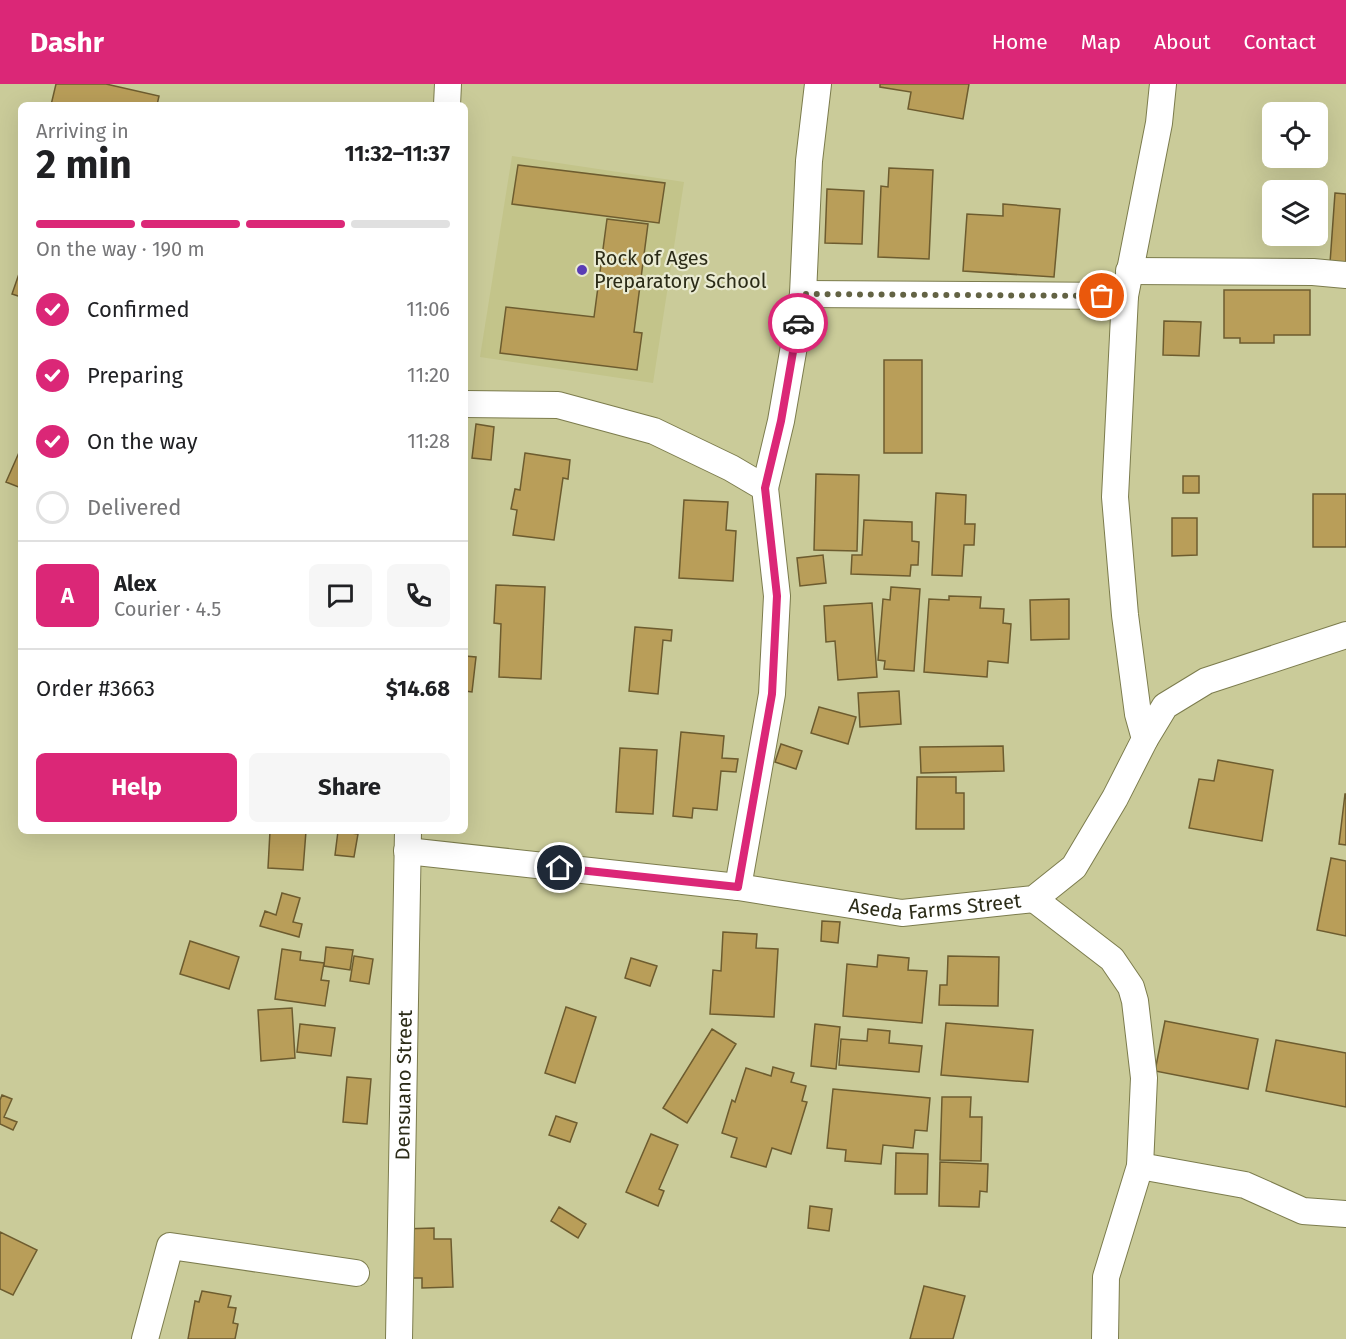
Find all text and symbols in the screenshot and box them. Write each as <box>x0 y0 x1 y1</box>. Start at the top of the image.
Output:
text: Dashr <box>30 26 104 59</box>
text: Home <box>992 29 1048 55</box>
text: Map <box>1081 29 1121 55</box>
text: About <box>1154 29 1211 55</box>
text: Contact <box>1244 29 1316 55</box>
map controls <box>1262 102 1328 246</box>
button: locate <box>1262 102 1328 168</box>
text: Arriving in <box>36 119 129 143</box>
text: 11:32–11:37 <box>345 140 450 167</box>
text: 2 min <box>36 142 132 188</box>
button: layers <box>1262 180 1328 246</box>
text: On the way · 190 m <box>36 237 205 261</box>
place label: Rock of Ages Preparatory School <box>594 246 767 293</box>
marker: Rock of Ages Preparatory School <box>575 263 589 277</box>
pin <box>1076 270 1127 321</box>
icon: bag <box>1085 279 1118 312</box>
icon: check <box>36 293 69 326</box>
courier <box>768 293 828 353</box>
text: Confirmed <box>87 296 190 323</box>
text: 11:06 <box>406 297 450 321</box>
icon: car <box>782 307 815 340</box>
icon: check <box>36 359 69 392</box>
text: Preparing <box>87 362 183 389</box>
text: 11:20 <box>407 363 450 387</box>
icon: check <box>36 425 69 458</box>
text: On the way <box>87 428 198 455</box>
text: 11:28 <box>407 429 450 453</box>
text: Delivered <box>87 494 182 521</box>
button: chat <box>309 564 372 627</box>
button: phone <box>387 564 450 627</box>
text: Alex <box>114 570 157 597</box>
text: A <box>61 582 74 609</box>
text: Courier · 4.5 <box>114 597 221 621</box>
text: Order #3663 <box>36 675 155 702</box>
text: $14.68 <box>386 675 450 702</box>
button: Help <box>36 753 237 822</box>
button: Share <box>249 753 450 822</box>
pin <box>534 842 585 893</box>
icon: home <box>543 851 576 884</box>
street label: Aseda Farms Street <box>847 888 1023 925</box>
street label: Densuano Street <box>390 1009 417 1160</box>

